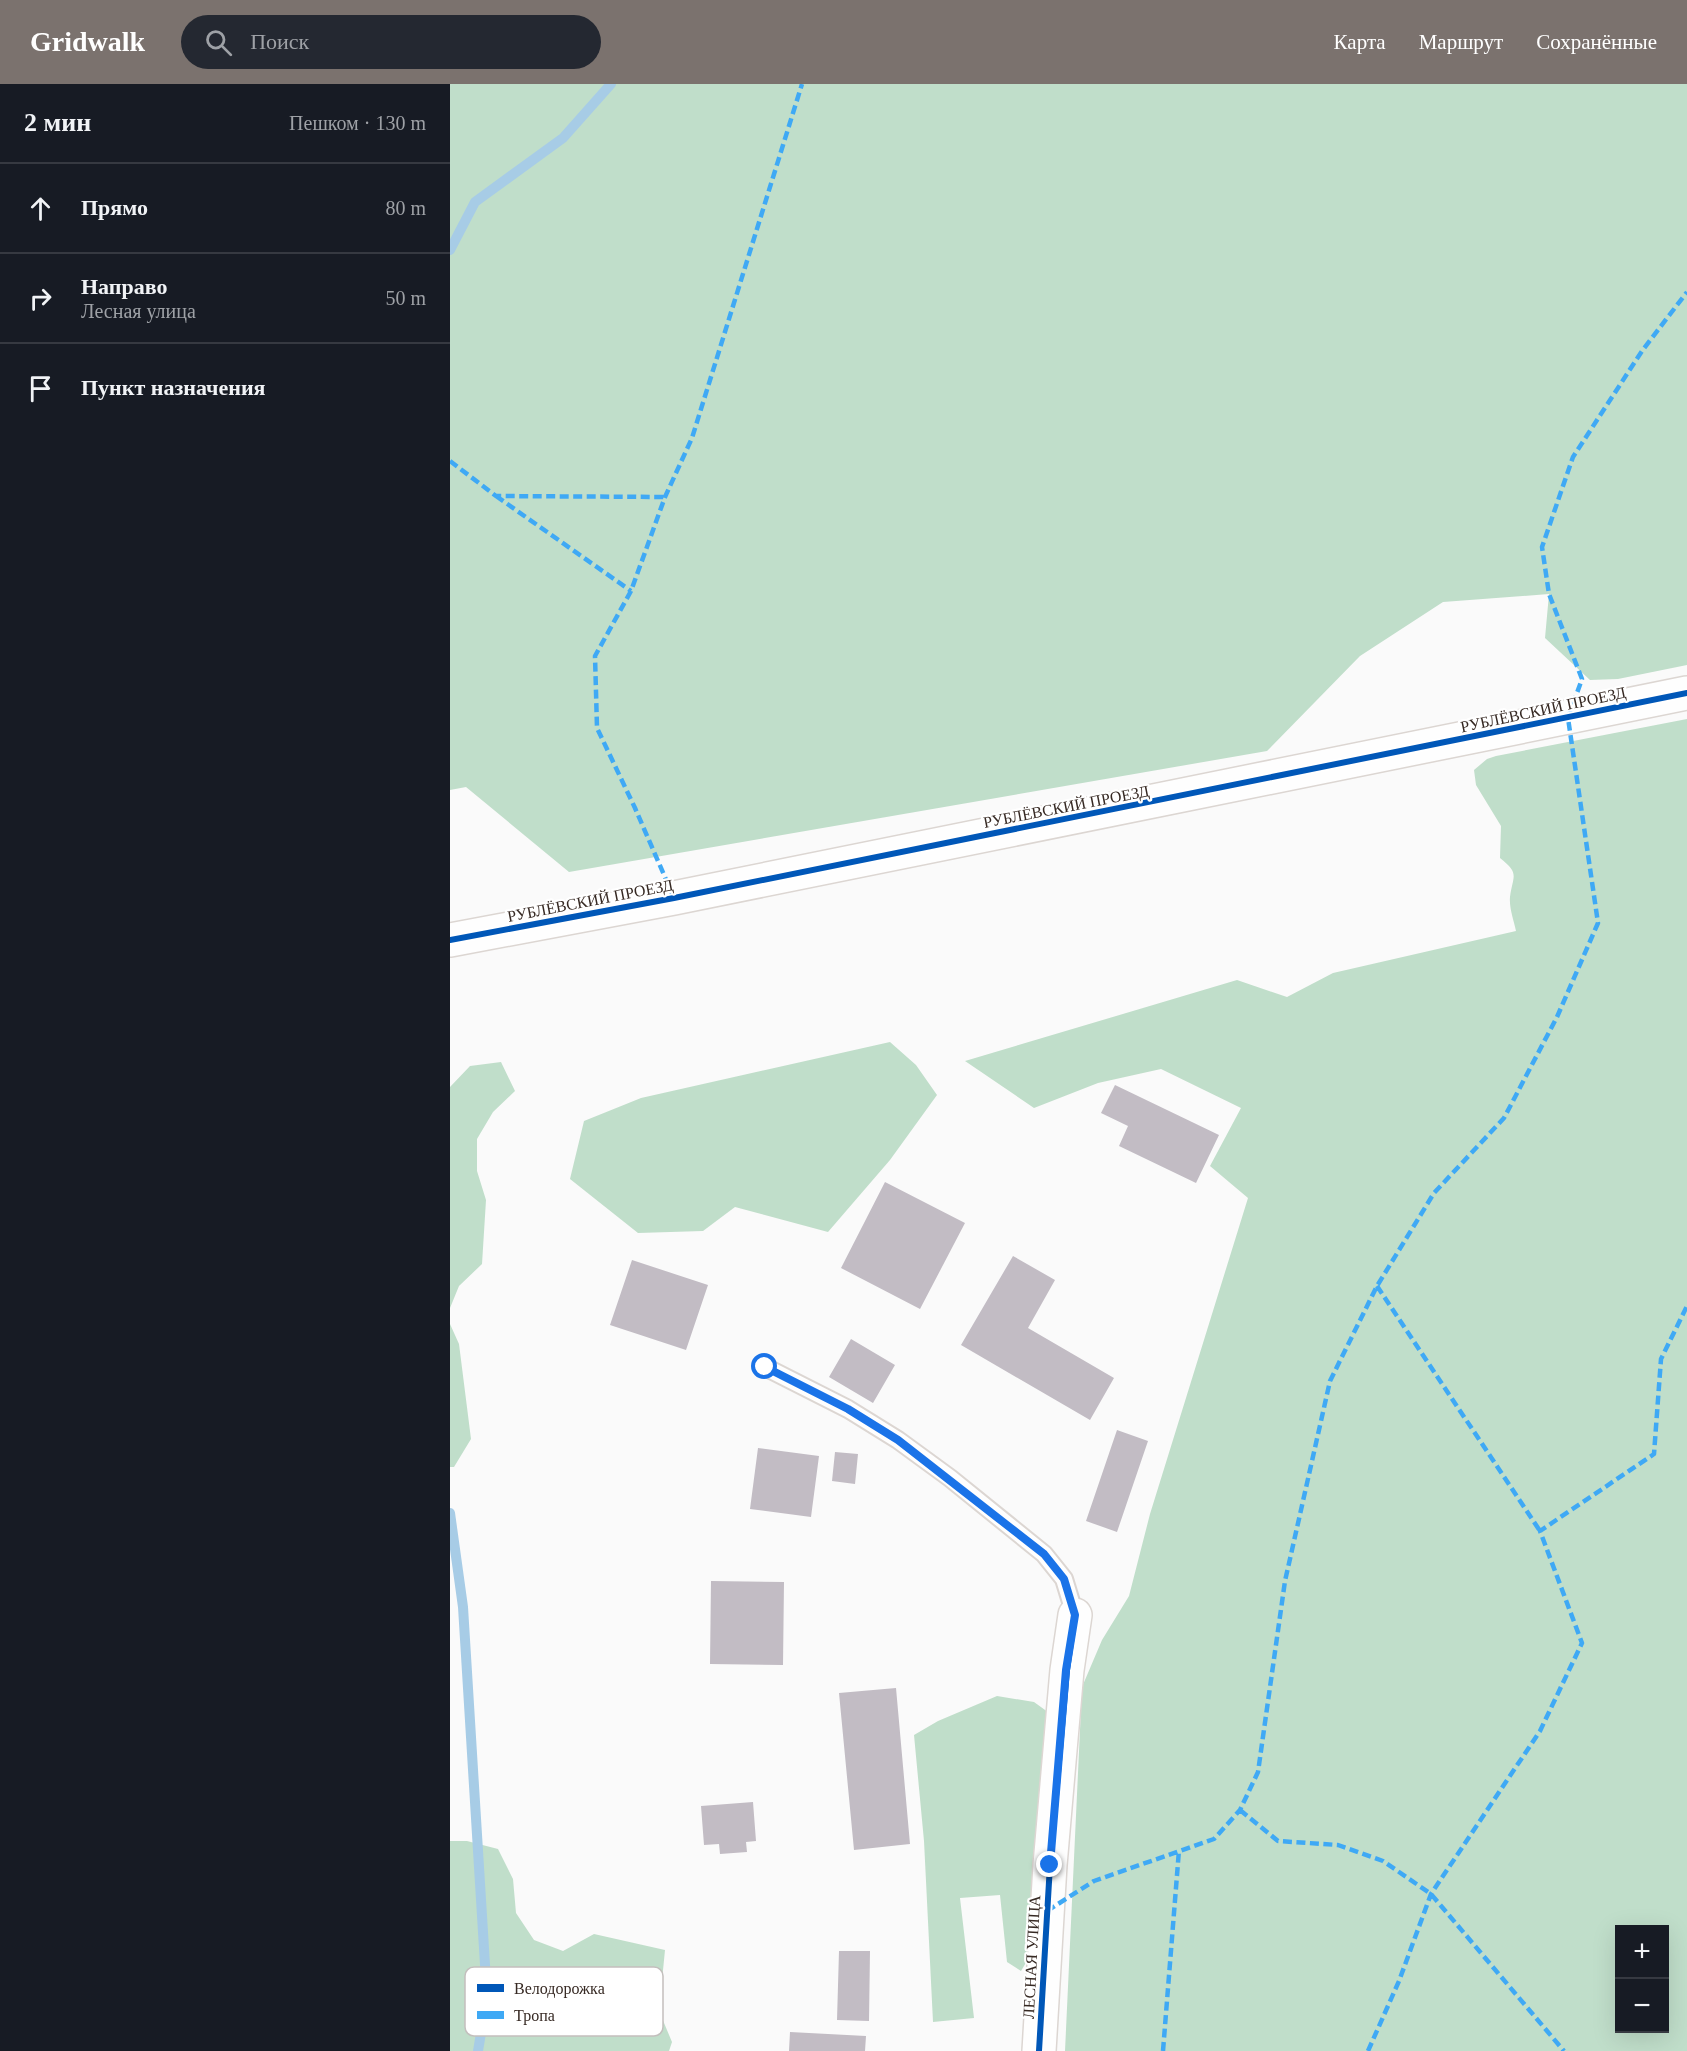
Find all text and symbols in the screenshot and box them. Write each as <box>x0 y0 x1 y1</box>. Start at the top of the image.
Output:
search box <box>181 15 601 69</box>
text: Gridwalk <box>30 26 145 57</box>
icon: search <box>202 26 235 59</box>
text: Поиск <box>250 29 309 54</box>
text: Карта <box>1334 30 1386 54</box>
text: Маршрут <box>1419 30 1503 54</box>
text: Сохранённые <box>1536 30 1657 54</box>
text: 2 мин <box>24 108 91 137</box>
text: Пешком · 130 m <box>289 112 426 134</box>
icon: ahead <box>24 192 57 225</box>
text: Прямо <box>81 195 148 220</box>
text: 80 m <box>385 197 426 219</box>
text: Направо <box>81 274 167 299</box>
icon: right <box>24 282 57 315</box>
text: 50 m <box>385 287 426 309</box>
text: Лесная улица <box>81 300 196 322</box>
icon: arrive <box>24 372 57 405</box>
text: Пункт назначения <box>81 375 266 400</box>
street label: РУБЛЁВСКИЙ ПРОЕЗД <box>1459 683 1628 736</box>
street label: РУБЛЁВСКИЙ ПРОЕЗД <box>982 781 1151 832</box>
street label: РУБЛЁВСКИЙ ПРОЕЗД <box>506 875 675 926</box>
route start <box>751 1353 777 1379</box>
route end <box>1036 1851 1062 1877</box>
street label: ЛЕСНАЯ УЛИЦА <box>1020 1894 1044 2020</box>
map controls <box>1615 1925 1669 2033</box>
button: + <box>1615 1925 1669 1979</box>
legend <box>465 1967 663 2036</box>
button: − <box>1615 1979 1669 2033</box>
text: Велодорожка <box>514 1980 605 1998</box>
text: Тропа <box>514 2007 555 2025</box>

